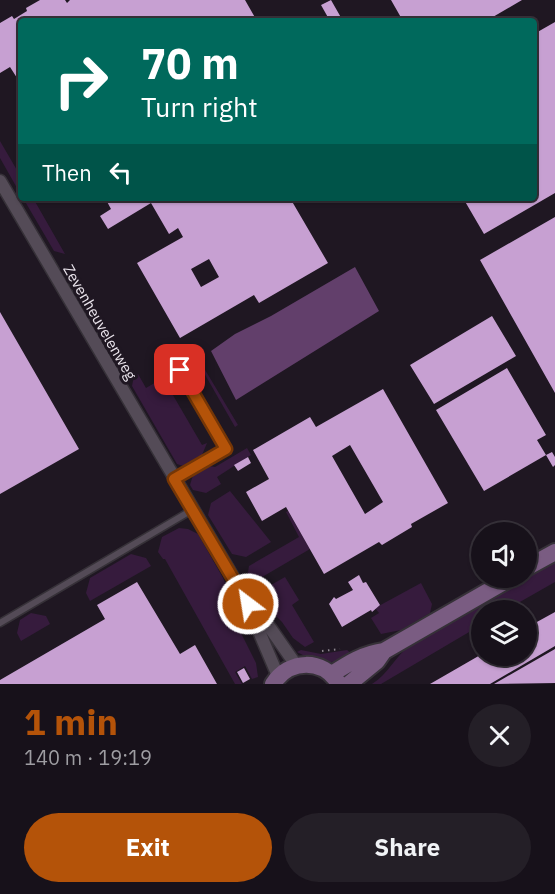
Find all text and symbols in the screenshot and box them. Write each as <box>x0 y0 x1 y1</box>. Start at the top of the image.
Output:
text: 70 m <box>141 36 239 91</box>
icon: right <box>42 42 120 120</box>
text: Turn right <box>141 89 258 124</box>
icon: left <box>104 156 137 189</box>
text: Then <box>42 158 92 187</box>
street label: Zevenheuvelenweg <box>59 261 141 383</box>
pin <box>154 344 205 395</box>
icon: arrive <box>163 353 196 386</box>
map controls <box>471 522 537 666</box>
button: sound <box>471 522 537 588</box>
position arrow <box>216 572 280 636</box>
button: layers <box>471 600 537 666</box>
text: 1 min <box>24 698 118 745</box>
button: close <box>468 704 531 767</box>
text: 140 m · 19:19 <box>24 744 152 771</box>
button: Exit <box>24 813 272 882</box>
button: Share <box>284 813 531 882</box>

